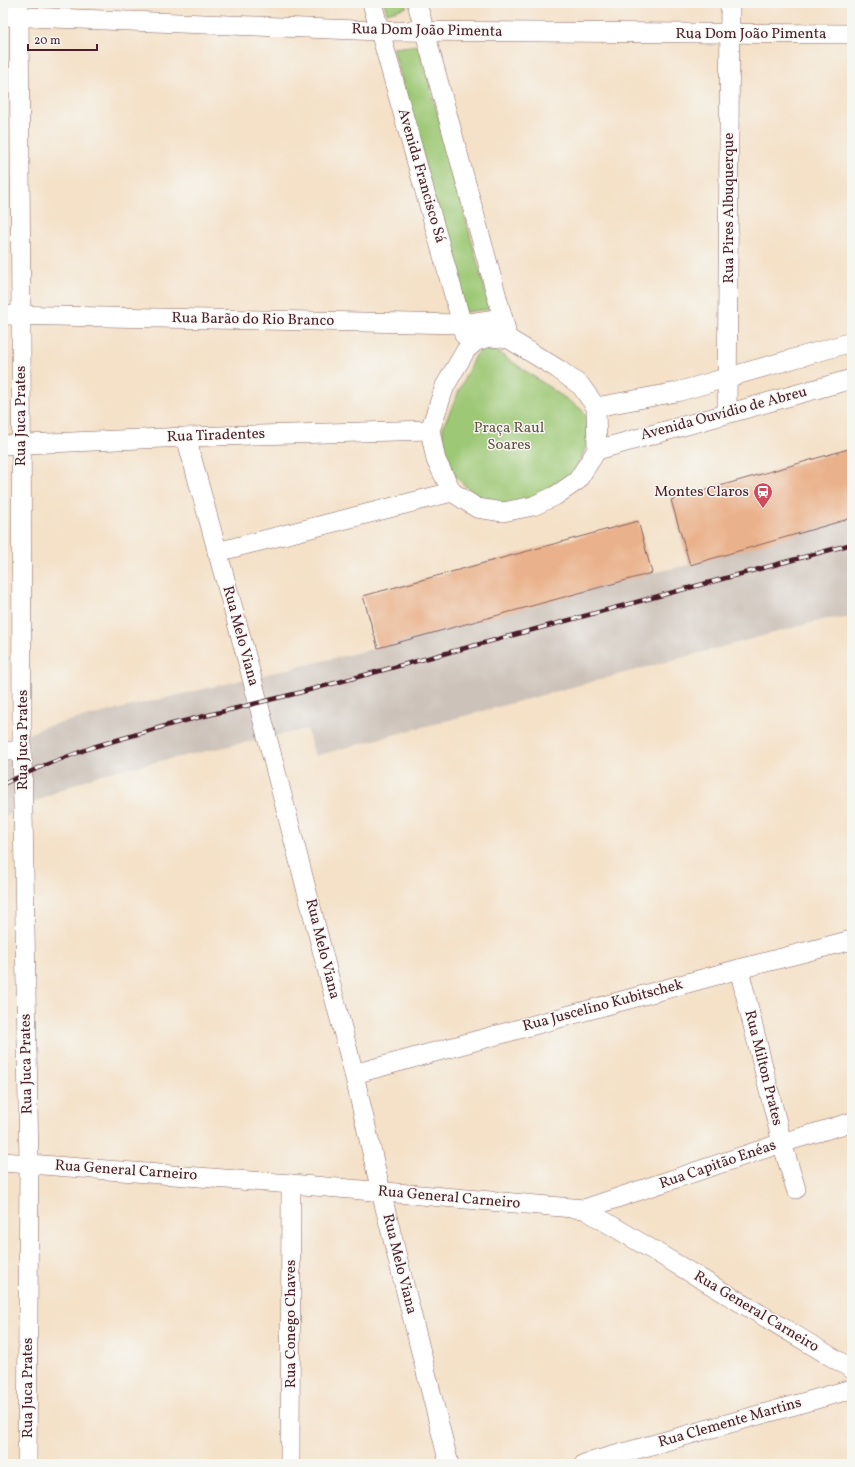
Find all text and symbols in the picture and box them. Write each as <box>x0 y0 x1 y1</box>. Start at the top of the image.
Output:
street label: Rua Dom João Pimenta <box>351 19 503 43</box>
street label: Rua Dom João Pimenta <box>675 24 827 45</box>
scale bar <box>28 26 97 52</box>
text: 20 m <box>34 33 61 49</box>
street label: Avenida Francisco Sá <box>392 106 450 246</box>
street label: Rua Pires Albuquerque <box>719 133 740 283</box>
street label: Rua Barão do Rio Branco <box>171 308 335 332</box>
street label: Rua Juca Prates <box>11 366 32 466</box>
street label: Avenida Ouvídio de Abreu <box>638 382 810 446</box>
park label: Praça Raul Soares <box>474 418 544 456</box>
street label: Rua Tiradentes <box>167 424 265 448</box>
station icon: Montes Claros <box>752 481 774 509</box>
place label: Montes Claros <box>654 482 749 503</box>
street label: Rua Melo Viana <box>217 584 263 688</box>
street label: Rua Juca Prates <box>13 690 34 790</box>
street label: Rua Melo Viana <box>299 897 345 1001</box>
street label: Rua Juscelino Kubitschek <box>520 974 686 1038</box>
street label: Rua Milton Prates <box>739 1008 787 1128</box>
street label: Rua Juca Prates <box>16 1013 38 1115</box>
street label: Rua Capitão Enéas <box>657 1135 779 1195</box>
street label: Rua General Carneiro <box>54 1156 198 1186</box>
street label: Rua General Carneiro <box>377 1181 521 1215</box>
street label: Rua Melo Viana <box>376 1212 422 1316</box>
street label: Rua Conego Chaves <box>281 1260 302 1388</box>
street label: Rua General Carneiro <box>689 1266 823 1358</box>
street label: Rua Juca Prates <box>18 1338 39 1438</box>
street label: Rua Clemente Martins <box>656 1393 804 1453</box>

